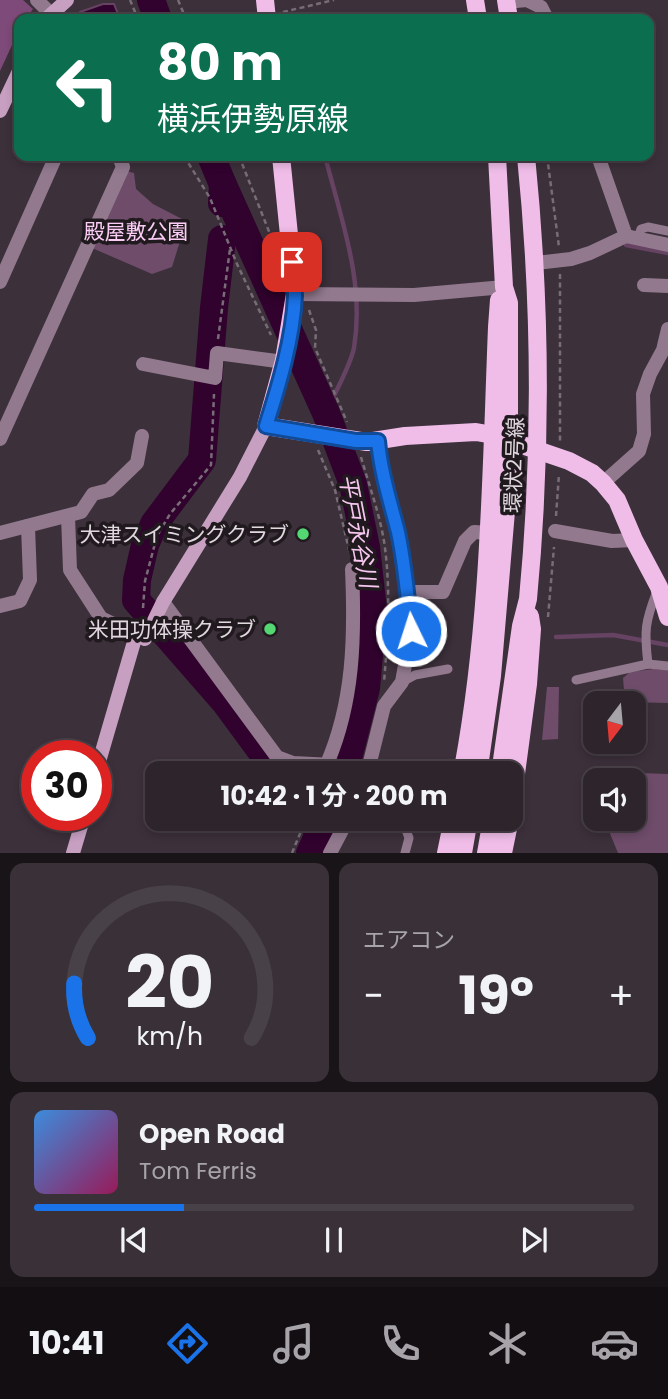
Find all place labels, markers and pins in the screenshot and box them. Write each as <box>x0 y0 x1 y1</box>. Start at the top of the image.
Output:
pin <box>262 232 322 292</box>
place label: 大津スイミングクラブ <box>79 520 289 549</box>
marker: 大津スイミングクラブ <box>295 526 311 542</box>
place label: 米田功体操クラブ <box>88 615 256 644</box>
marker: 米田功体操クラブ <box>262 621 278 637</box>

